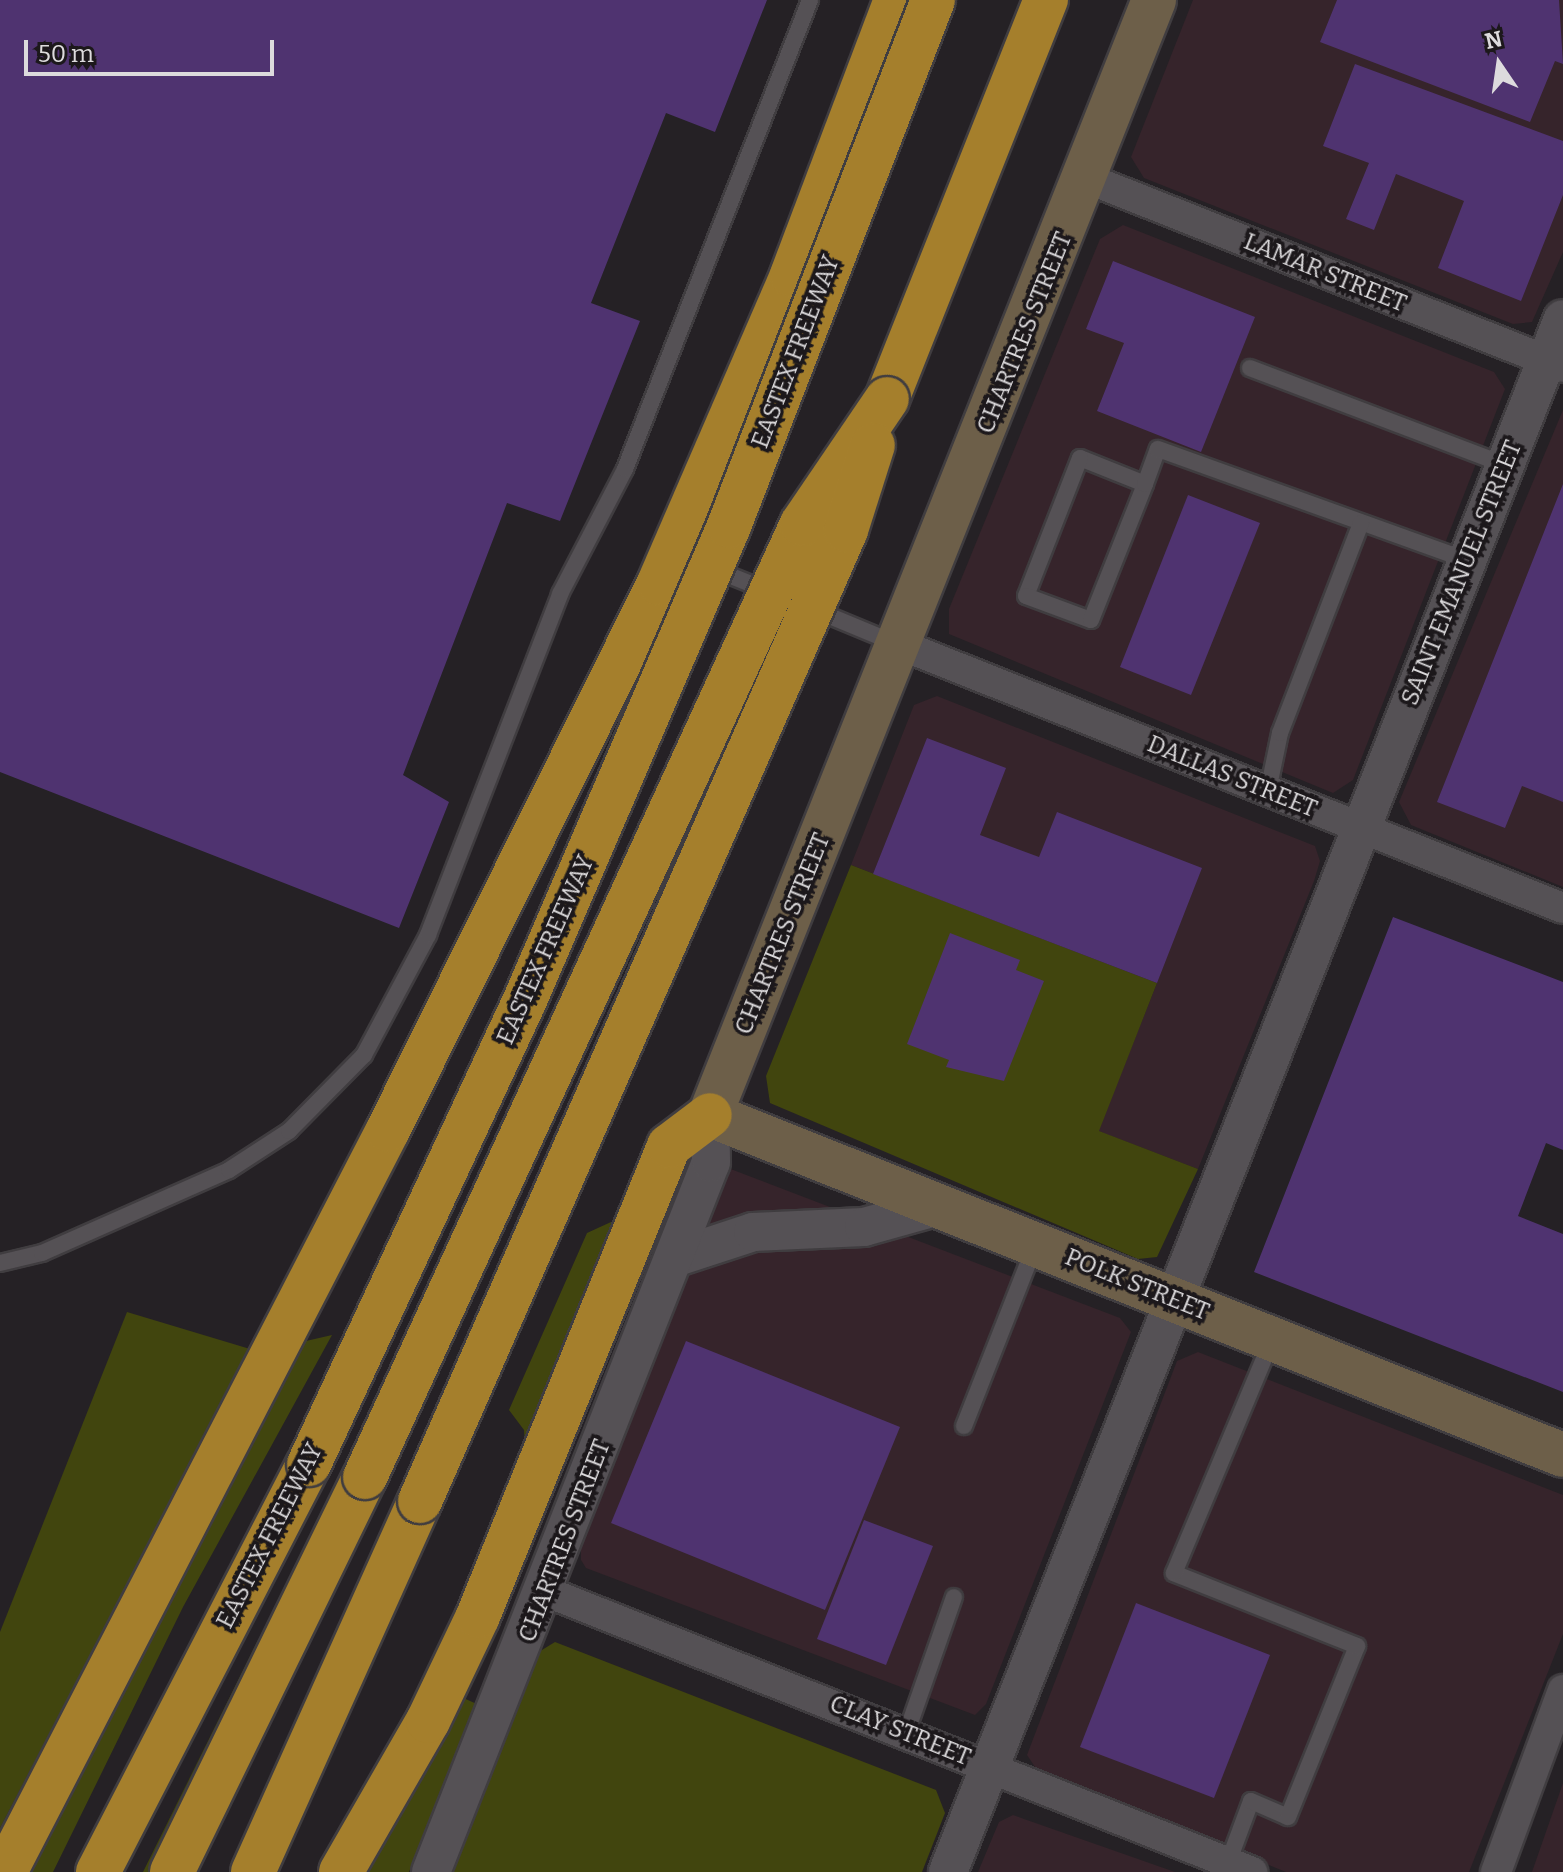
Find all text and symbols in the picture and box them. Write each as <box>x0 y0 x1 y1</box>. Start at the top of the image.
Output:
scale bar <box>28 24 278 74</box>
north arrow <box>1459 24 1539 104</box>
text: N <box>1482 25 1505 55</box>
text: 50 m <box>38 40 94 68</box>
street label: LAMAR STREET <box>1240 227 1410 319</box>
street label: CHARTRES STREET <box>971 228 1079 438</box>
street label: EASTEX FREEWAY <box>746 252 846 452</box>
street label: SAINT EMANUEL STREET <box>1396 437 1528 709</box>
street label: DALLAS STREET <box>1143 730 1321 824</box>
street label: CHARTRES STREET <box>729 829 837 1039</box>
street label: EASTEX FREEWAY <box>491 851 601 1049</box>
street label: POLK STREET <box>1061 1243 1213 1327</box>
street label: CHARTRES STREET <box>513 1436 617 1646</box>
street label: EASTEX FREEWAY <box>211 1439 329 1633</box>
street label: CLAY STREET <box>825 1690 975 1772</box>

